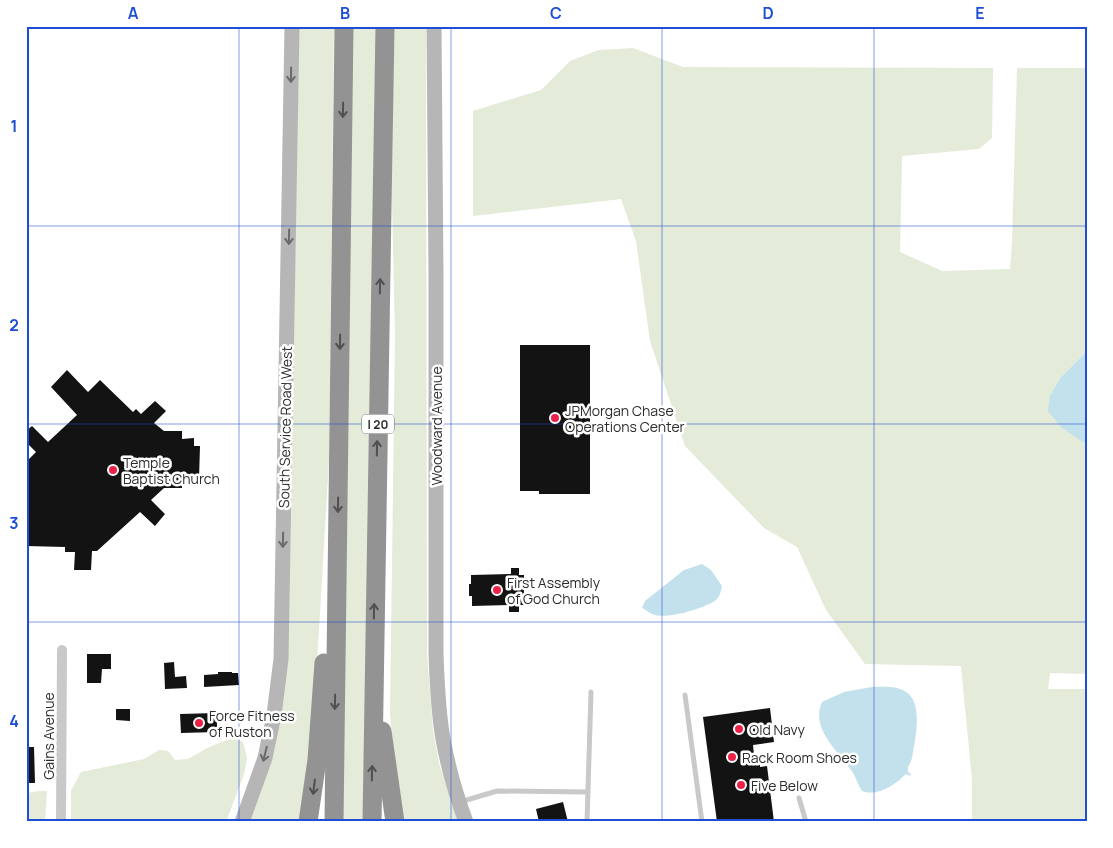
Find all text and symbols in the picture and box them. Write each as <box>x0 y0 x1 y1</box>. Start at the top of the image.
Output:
text: A <box>128 2 139 24</box>
text: B <box>340 2 350 24</box>
text: C <box>550 2 562 24</box>
text: D <box>762 2 774 24</box>
text: E <box>975 2 985 24</box>
one-way arrow <box>286 66 296 83</box>
one-way arrow <box>338 102 348 118</box>
text: 1 <box>10 115 18 137</box>
one-way arrow <box>284 229 294 245</box>
one-way arrow <box>375 278 385 294</box>
text: 2 <box>9 314 19 336</box>
one-way arrow <box>335 334 345 350</box>
street label: South Service Road West <box>274 345 296 508</box>
street label: Woodward Avenue <box>427 366 446 486</box>
place label: JPMorgan Chase Operations Center <box>565 401 685 436</box>
marker: JPMorgan Chase Operations Center <box>549 412 561 424</box>
road number: I 20 <box>362 414 394 434</box>
one-way arrow <box>372 440 382 456</box>
place label: Temple Baptist Church <box>123 453 220 488</box>
marker: Temple Baptist Church <box>107 464 119 476</box>
one-way arrow <box>333 496 343 513</box>
text: 3 <box>9 512 19 534</box>
one-way arrow <box>278 532 288 548</box>
place label: First Assembly of God Church <box>507 573 601 608</box>
marker: First Assembly of God Church <box>491 584 503 596</box>
one-way arrow <box>369 603 379 619</box>
street label: Gains Avenue <box>39 692 58 780</box>
one-way arrow <box>330 694 340 710</box>
place label: Force Fitness of Ruston <box>209 706 295 741</box>
text: 4 <box>9 710 19 732</box>
marker: Force Fitness of Ruston <box>193 717 205 729</box>
place label: Old Navy <box>749 720 806 739</box>
marker: Old Navy <box>733 723 745 735</box>
one-way arrow <box>260 745 269 761</box>
place label: Rack Room Shoes <box>742 748 857 767</box>
marker: Rack Room Shoes <box>726 751 738 763</box>
one-way arrow <box>367 765 377 782</box>
place label: Five Below <box>751 776 818 795</box>
one-way arrow <box>309 779 319 795</box>
marker: Five Below <box>735 779 747 791</box>

